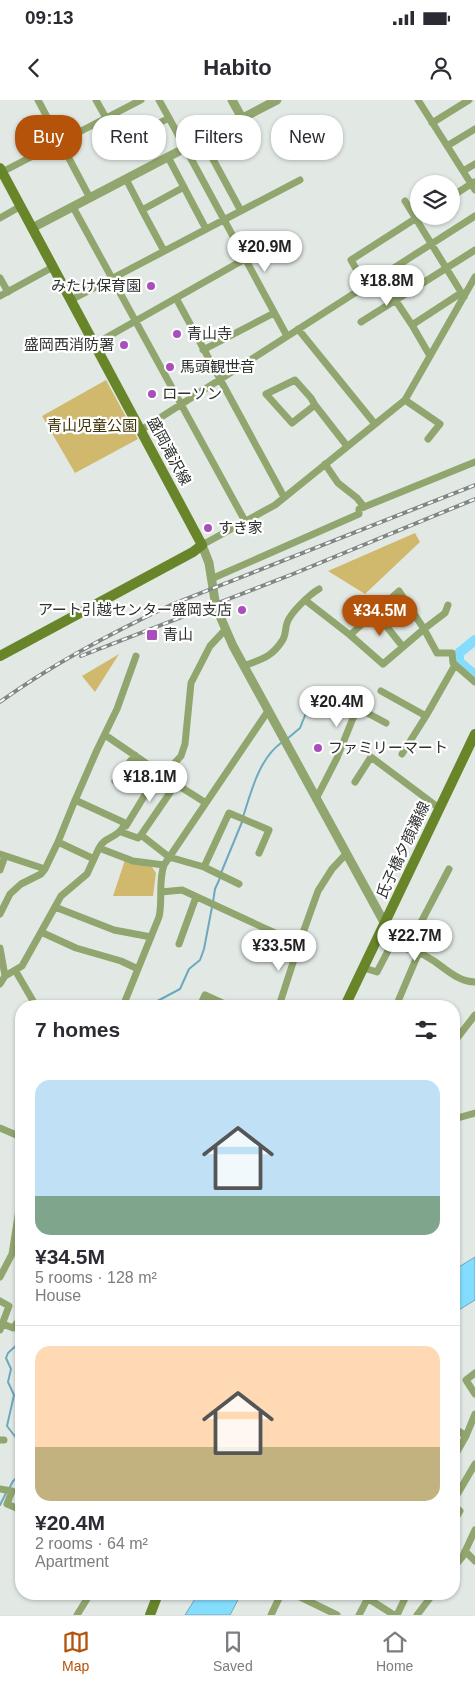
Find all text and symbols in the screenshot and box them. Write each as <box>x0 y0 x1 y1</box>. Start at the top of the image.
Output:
text: 09:13 <box>25 7 74 28</box>
icon: back <box>20 54 48 82</box>
icon: person <box>427 54 455 82</box>
text: Habito <box>203 55 272 80</box>
chip: Buy <box>15 115 82 160</box>
chip: Rent <box>92 115 166 160</box>
chip: Filters <box>176 115 261 160</box>
chip: New <box>271 115 343 160</box>
map controls <box>410 175 460 225</box>
button: layers <box>410 175 460 225</box>
pin: ¥20.9M <box>224 230 306 273</box>
text: ¥20.9M <box>238 238 292 255</box>
pin: ¥18.8M <box>346 264 428 307</box>
text: ¥18.8M <box>360 272 414 289</box>
place label: みたけ保育園 <box>51 277 141 294</box>
marker: みたけ保育園 <box>145 280 157 292</box>
place label: 青山寺 <box>187 325 232 342</box>
marker: 青山寺 <box>171 328 183 340</box>
place label: 盛岡西消防署 <box>24 336 114 353</box>
marker: 盛岡西消防署 <box>118 339 130 351</box>
place label: 馬頭観世音 <box>180 358 255 375</box>
marker: 馬頭観世音 <box>164 361 176 373</box>
place label: ローソン <box>162 385 222 402</box>
marker: ローソン <box>146 388 158 400</box>
street label: 盛岡滝沢線 <box>144 414 195 488</box>
park label: 青山児童公園 <box>47 417 137 434</box>
place label: すき家 <box>218 519 263 536</box>
marker: すき家 <box>202 522 214 534</box>
pin: ¥34.5M <box>339 594 421 637</box>
place label: アート引越センター盛岡支店 <box>38 601 232 618</box>
text: ¥34.5M <box>353 602 407 619</box>
marker: アート引越センター盛岡支店 <box>236 604 248 616</box>
place label: 青山 <box>163 626 193 643</box>
marker: 青山 <box>145 628 159 642</box>
pin: ¥20.4M <box>296 686 378 728</box>
text: ¥20.4M <box>310 693 364 710</box>
place label: ファミリーマート <box>328 739 448 756</box>
marker: ファミリーマート <box>312 742 324 754</box>
pin: ¥18.1M <box>109 760 191 803</box>
text: ¥18.1M <box>123 768 177 785</box>
street label: 氏子橋夕顔瀬線 <box>373 799 432 901</box>
pin: ¥22.7M <box>374 920 456 962</box>
text: ¥22.7M <box>388 927 442 944</box>
pin: ¥33.5M <box>238 930 320 972</box>
text: ¥33.5M <box>252 937 306 954</box>
icon: filters <box>412 1016 440 1044</box>
text: 7 homes <box>35 1018 120 1041</box>
icon: home <box>193 1113 283 1203</box>
text: ¥34.5M <box>35 1245 105 1268</box>
text: 5 rooms · 128 m² <box>35 1269 157 1286</box>
text: House <box>35 1287 81 1304</box>
icon: home <box>193 1378 283 1468</box>
text: ¥20.4M <box>35 1511 105 1534</box>
text: 2 rooms · 64 m² <box>35 1535 148 1552</box>
text: Apartment <box>35 1553 109 1570</box>
tab: Map <box>62 1628 90 1674</box>
tab: Saved <box>213 1628 253 1674</box>
tab: Home <box>376 1628 413 1674</box>

